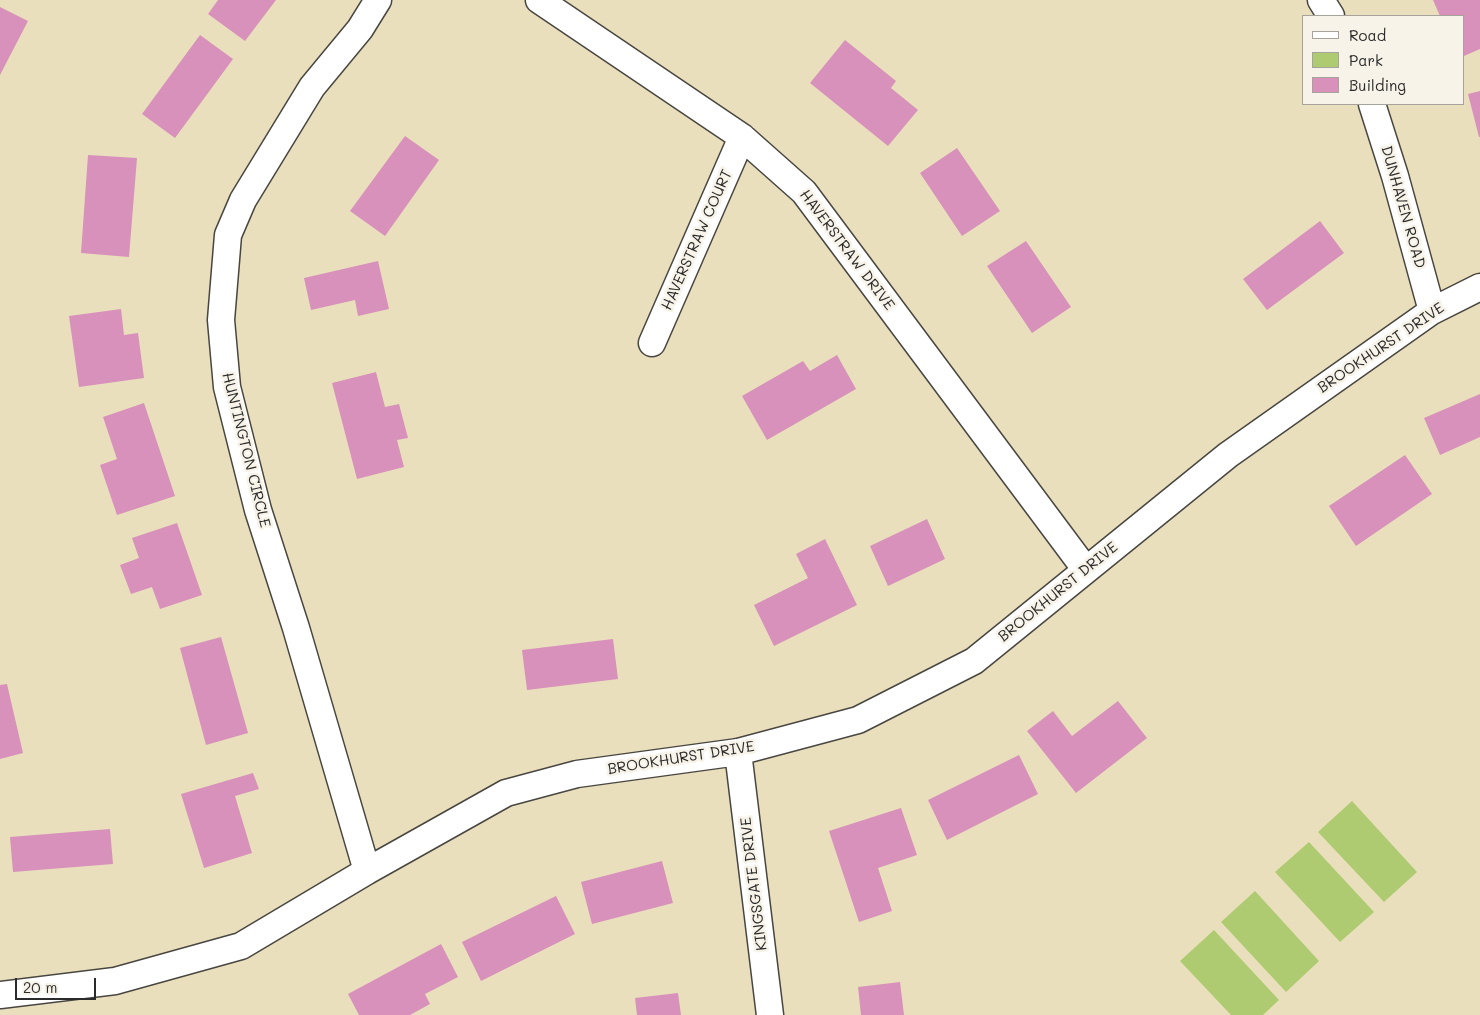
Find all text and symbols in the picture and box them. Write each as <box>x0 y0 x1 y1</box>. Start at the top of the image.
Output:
legend <box>1302 15 1465 105</box>
text: Road <box>1349 25 1386 45</box>
text: Park <box>1349 50 1383 70</box>
text: Building <box>1349 75 1406 95</box>
street label: DUNHAVEN ROAD <box>1377 144 1429 270</box>
street label: HAVERSTRAW COURT <box>658 167 736 313</box>
street label: HAVERSTRAW DRIVE <box>796 186 898 314</box>
street label: BROOKHURST DRIVE <box>1314 299 1448 397</box>
street label: HUNTINGTON CIRCLE <box>218 371 274 529</box>
street label: BROOKHURST DRIVE <box>995 538 1121 646</box>
street label: BROOKHURST DRIVE <box>606 738 756 778</box>
street label: KINGSGATE DRIVE <box>737 816 771 952</box>
scale bar <box>18 968 99 1000</box>
text: 20 m <box>23 977 57 997</box>

